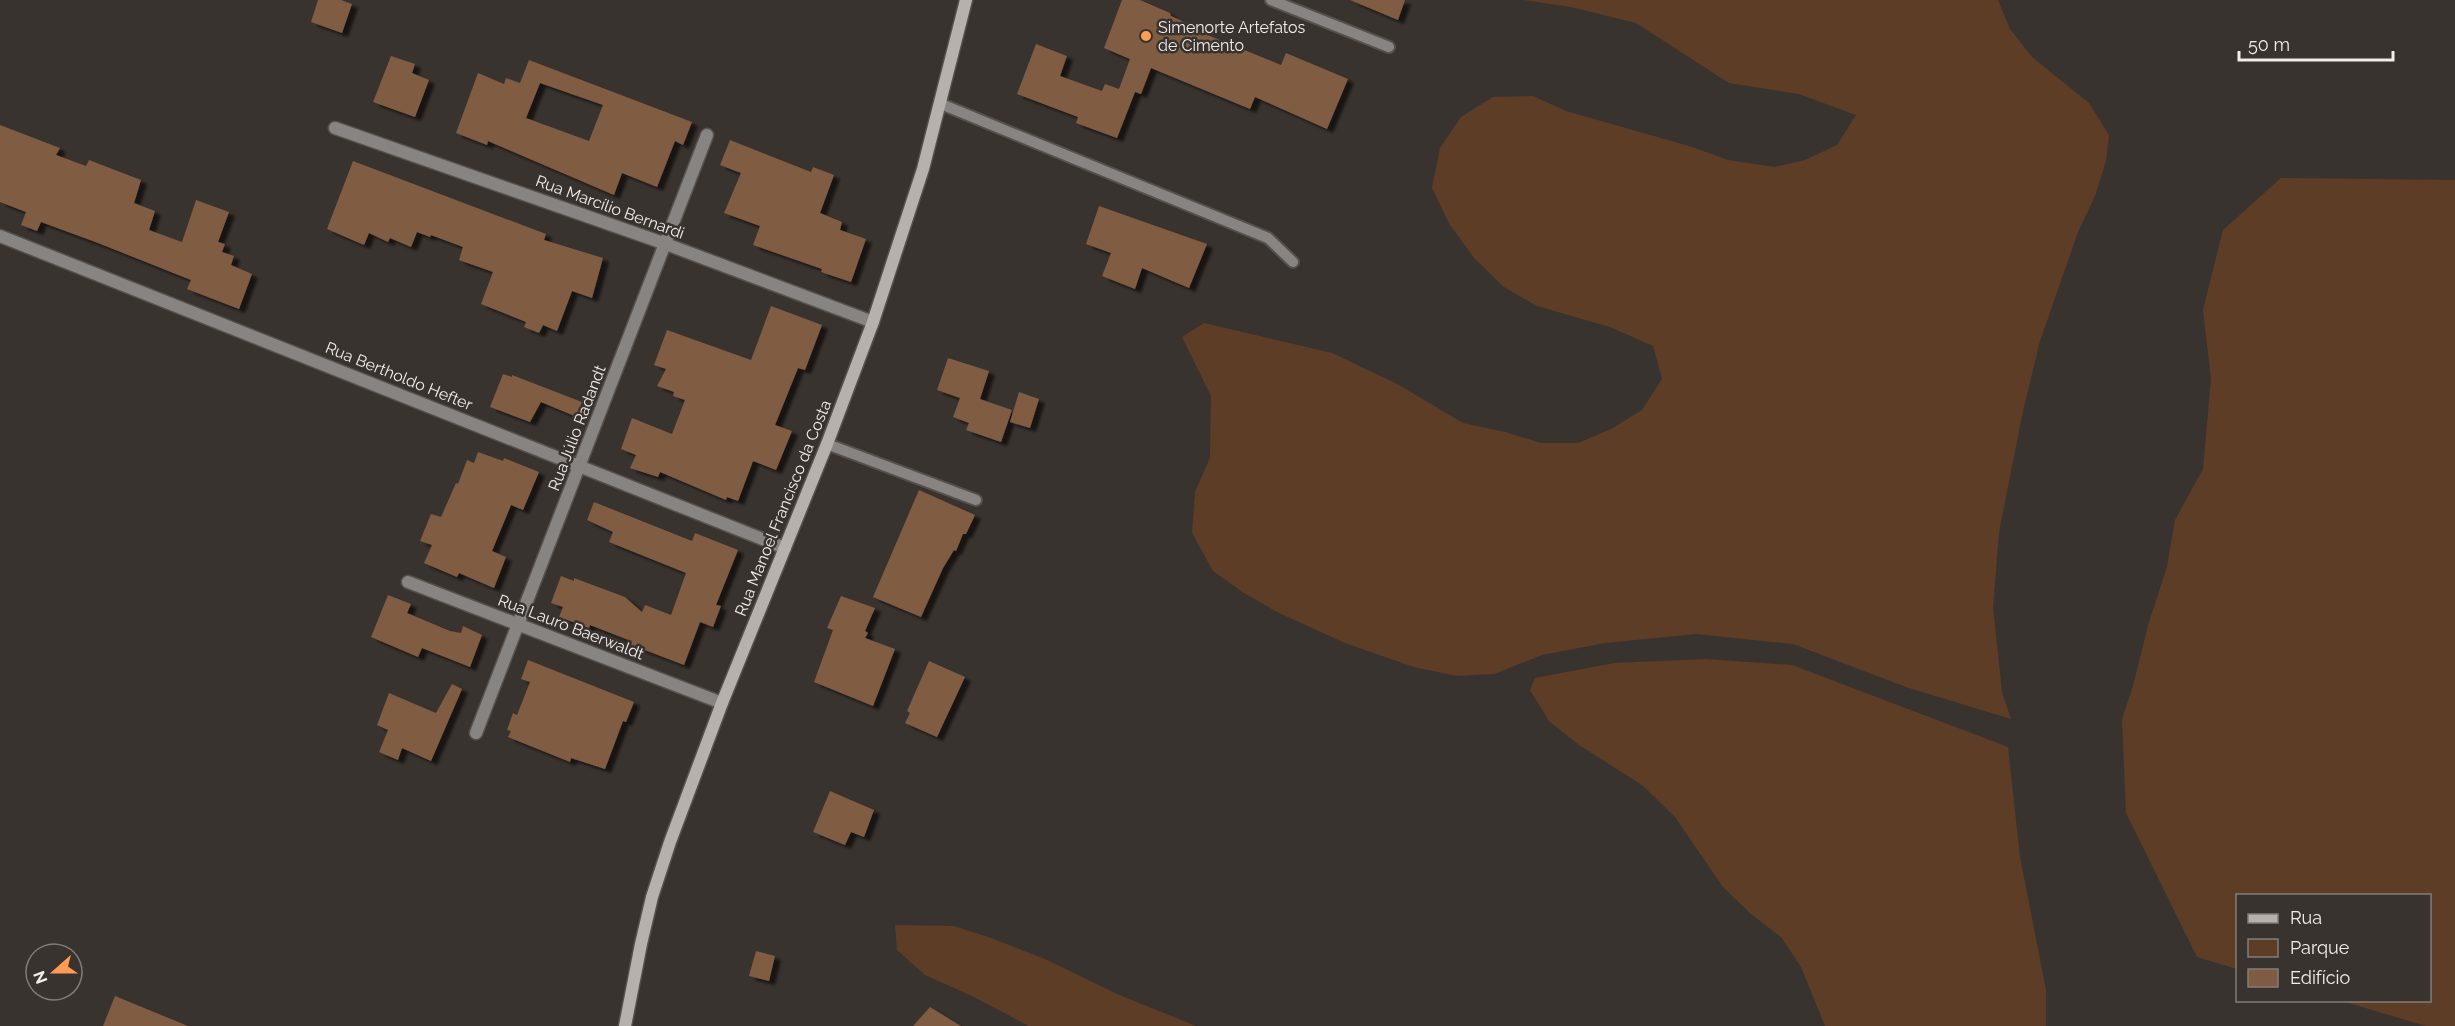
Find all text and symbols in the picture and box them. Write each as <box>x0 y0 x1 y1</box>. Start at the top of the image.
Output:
place label: Simenorte Artefatos de Cimento <box>1158 18 1306 55</box>
scale bar <box>2239 24 2394 62</box>
marker: Simenorte Artefatos de Cimento <box>1139 29 1153 43</box>
text: 50 m <box>2248 34 2290 55</box>
street label: Rua Marcílio Bernardi <box>533 171 687 243</box>
street label: Rua Bertholdo Hefter <box>323 338 476 414</box>
street label: Rua Júlio Radandt <box>544 362 610 494</box>
street label: Rua Manoel Francisco da Costa <box>731 397 835 619</box>
street label: Rua Lauro Baerwaldt <box>495 590 647 664</box>
legend <box>2236 894 2431 1002</box>
text: Rua <box>2290 907 2322 928</box>
text: Parque <box>2290 937 2350 958</box>
north arrow <box>24 942 84 1002</box>
text: Edifício <box>2290 967 2350 988</box>
text: N <box>29 968 52 986</box>

